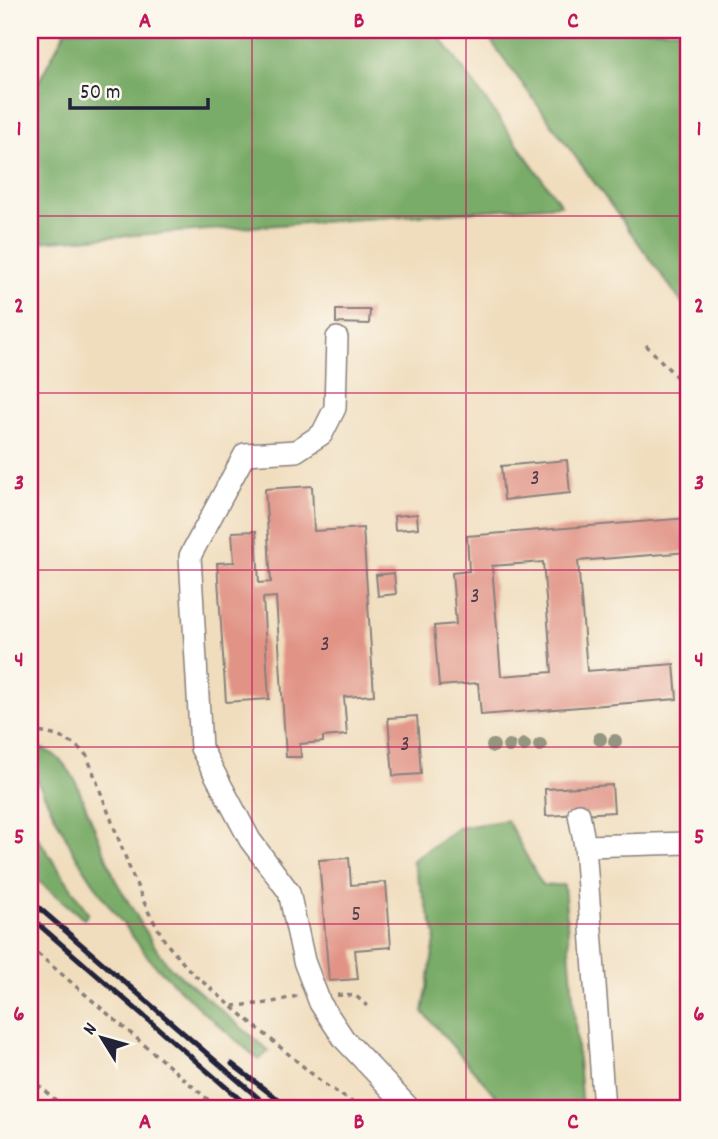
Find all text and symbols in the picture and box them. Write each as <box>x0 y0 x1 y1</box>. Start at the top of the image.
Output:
text: A <box>139 6 151 39</box>
text: B <box>354 6 365 39</box>
text: C <box>567 6 579 39</box>
scale bar <box>70 66 208 110</box>
text: 50 m <box>80 79 120 109</box>
text: 1 <box>16 114 22 147</box>
text: 1 <box>696 114 702 147</box>
text: 2 <box>14 291 24 324</box>
text: 2 <box>694 291 704 324</box>
house number: 3 <box>530 465 540 495</box>
text: 3 <box>14 468 24 501</box>
text: 3 <box>694 468 704 501</box>
house number: 3 <box>470 583 480 613</box>
house number: 3 <box>320 631 330 661</box>
text: 4 <box>14 645 24 678</box>
text: 4 <box>694 645 704 678</box>
house number: 3 <box>400 731 410 761</box>
text: 5 <box>14 822 24 855</box>
text: 5 <box>694 822 704 855</box>
house number: 5 <box>351 901 361 931</box>
text: 6 <box>13 999 25 1032</box>
text: 6 <box>693 999 705 1032</box>
north arrow <box>66 1002 136 1072</box>
text: N <box>78 1018 105 1042</box>
text: A <box>139 1107 151 1139</box>
text: B <box>354 1107 365 1139</box>
text: C <box>567 1107 579 1139</box>

